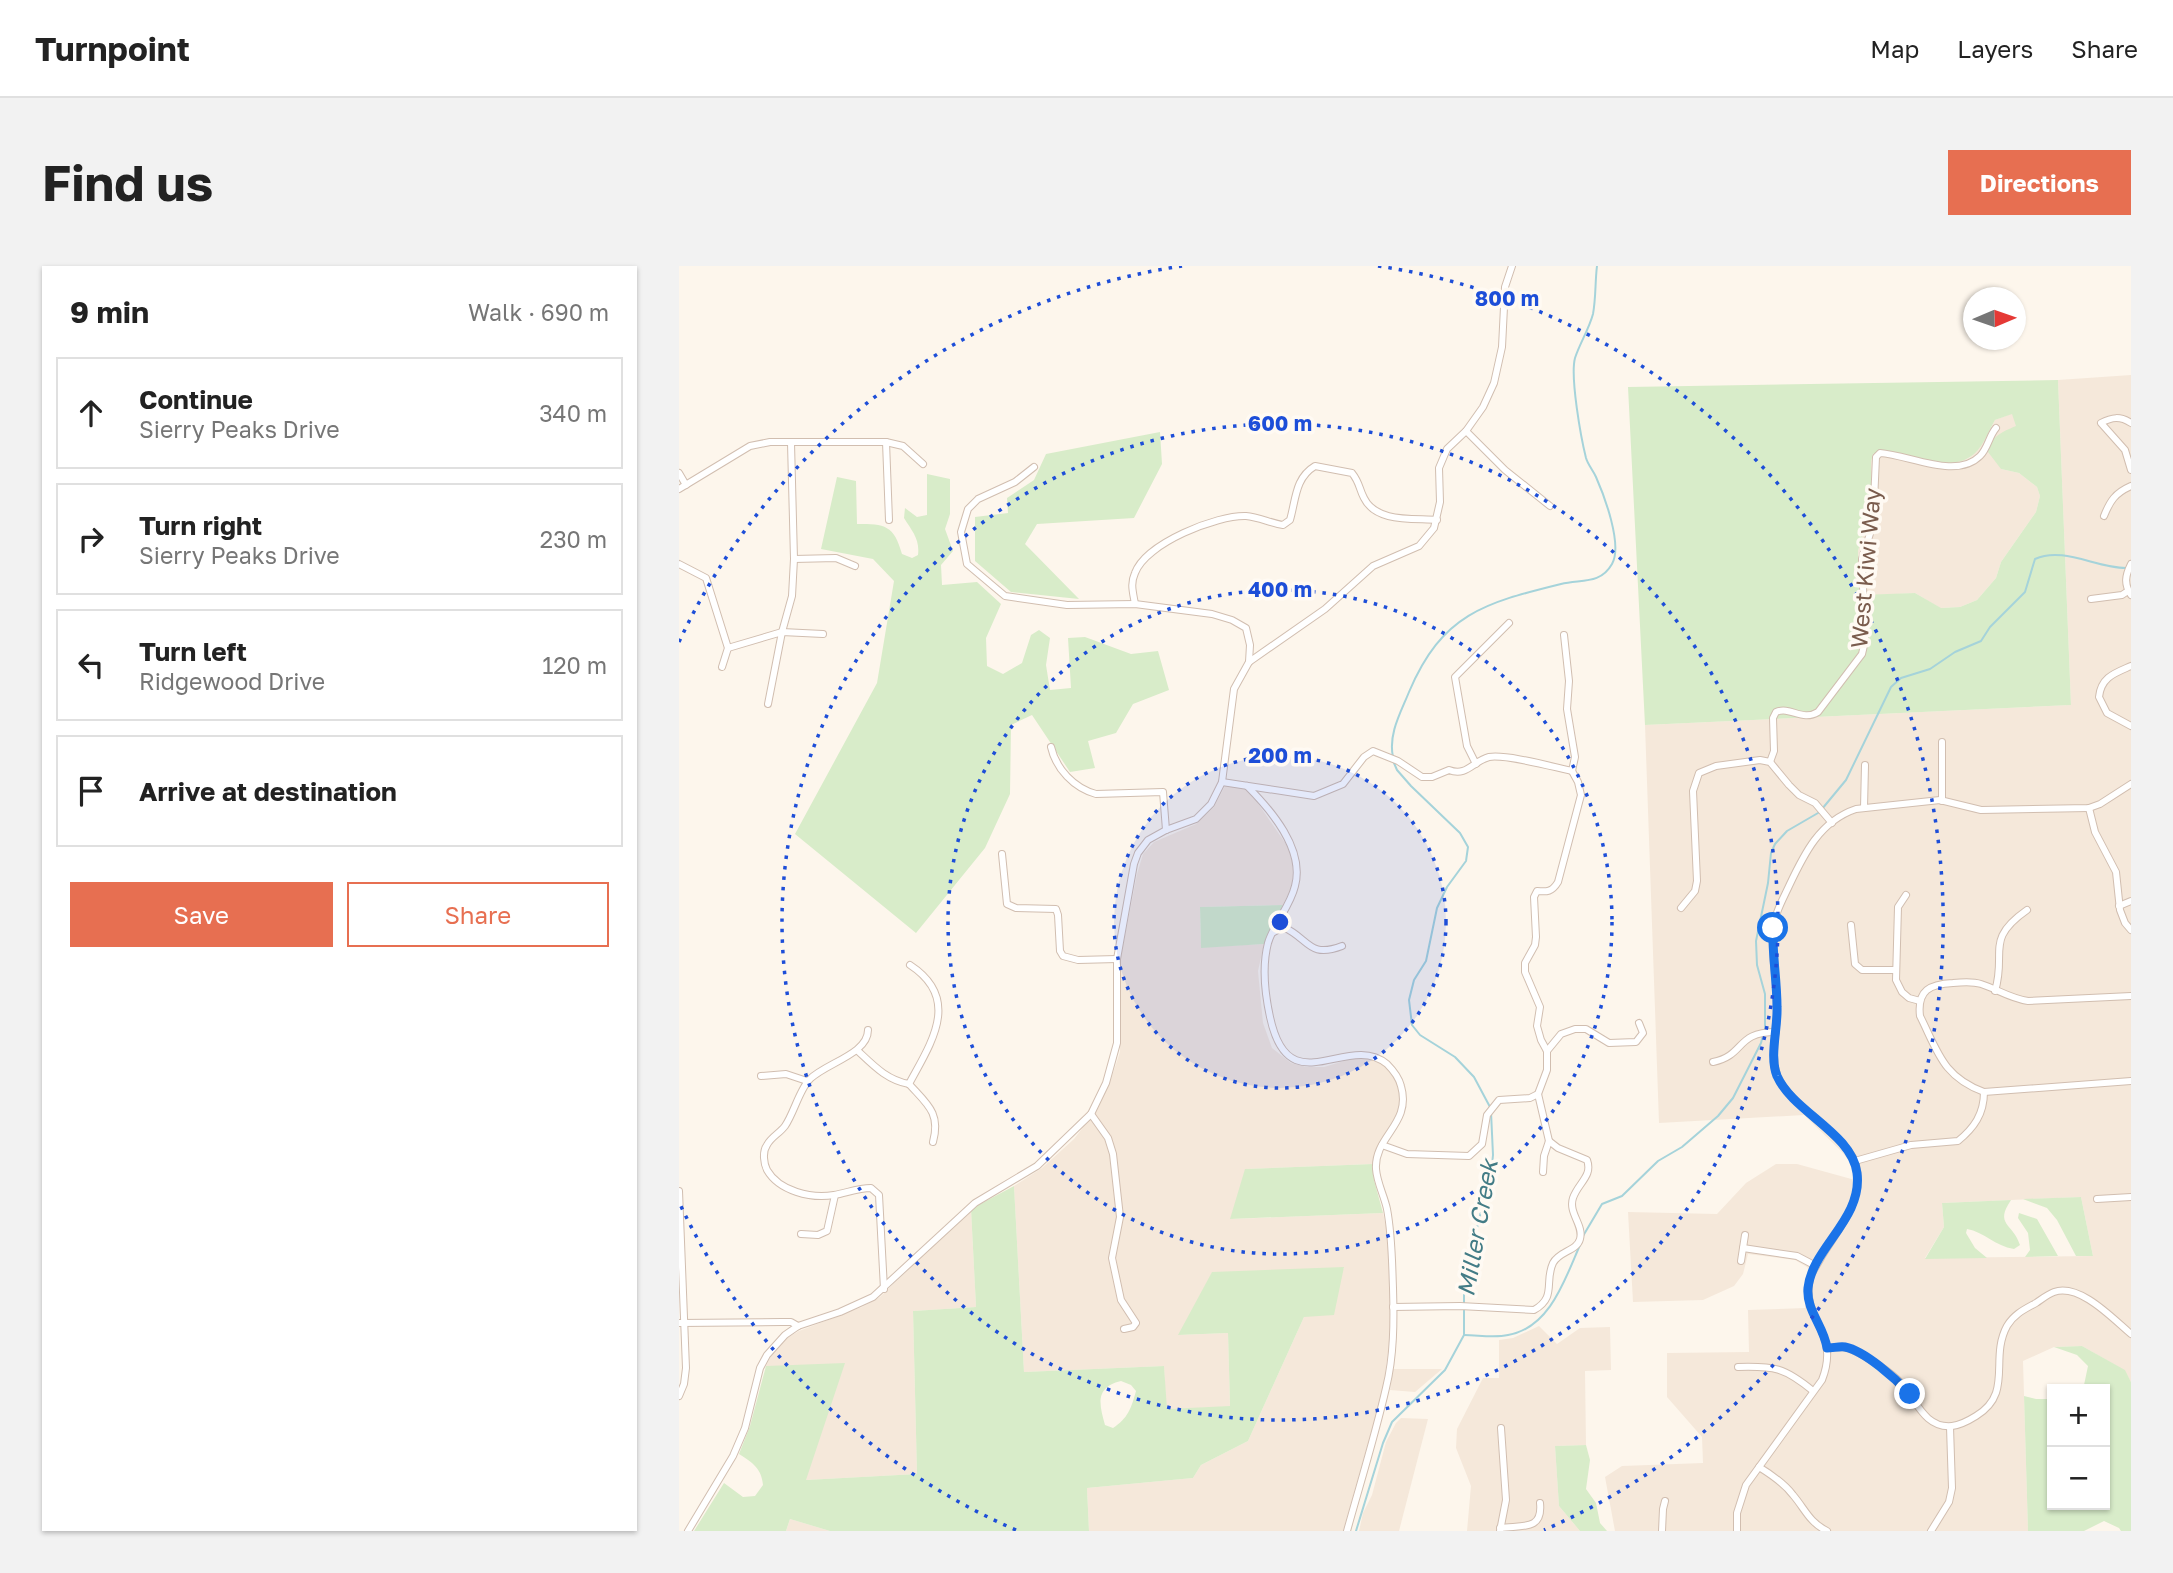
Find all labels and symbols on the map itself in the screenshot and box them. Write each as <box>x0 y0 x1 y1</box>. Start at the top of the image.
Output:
text: 800 m <box>1475 285 1539 311</box>
north arrow <box>1963 287 2026 350</box>
text: 600 m <box>1248 410 1312 436</box>
street label: West Kiwi Way <box>1844 486 1886 649</box>
text: 400 m <box>1248 576 1312 602</box>
text: 200 m <box>1248 742 1312 768</box>
centre of rings <box>1268 910 1292 934</box>
route start <box>1757 912 1788 943</box>
water label: Miller Creek <box>1450 1155 1503 1298</box>
route end <box>1894 1378 1925 1409</box>

